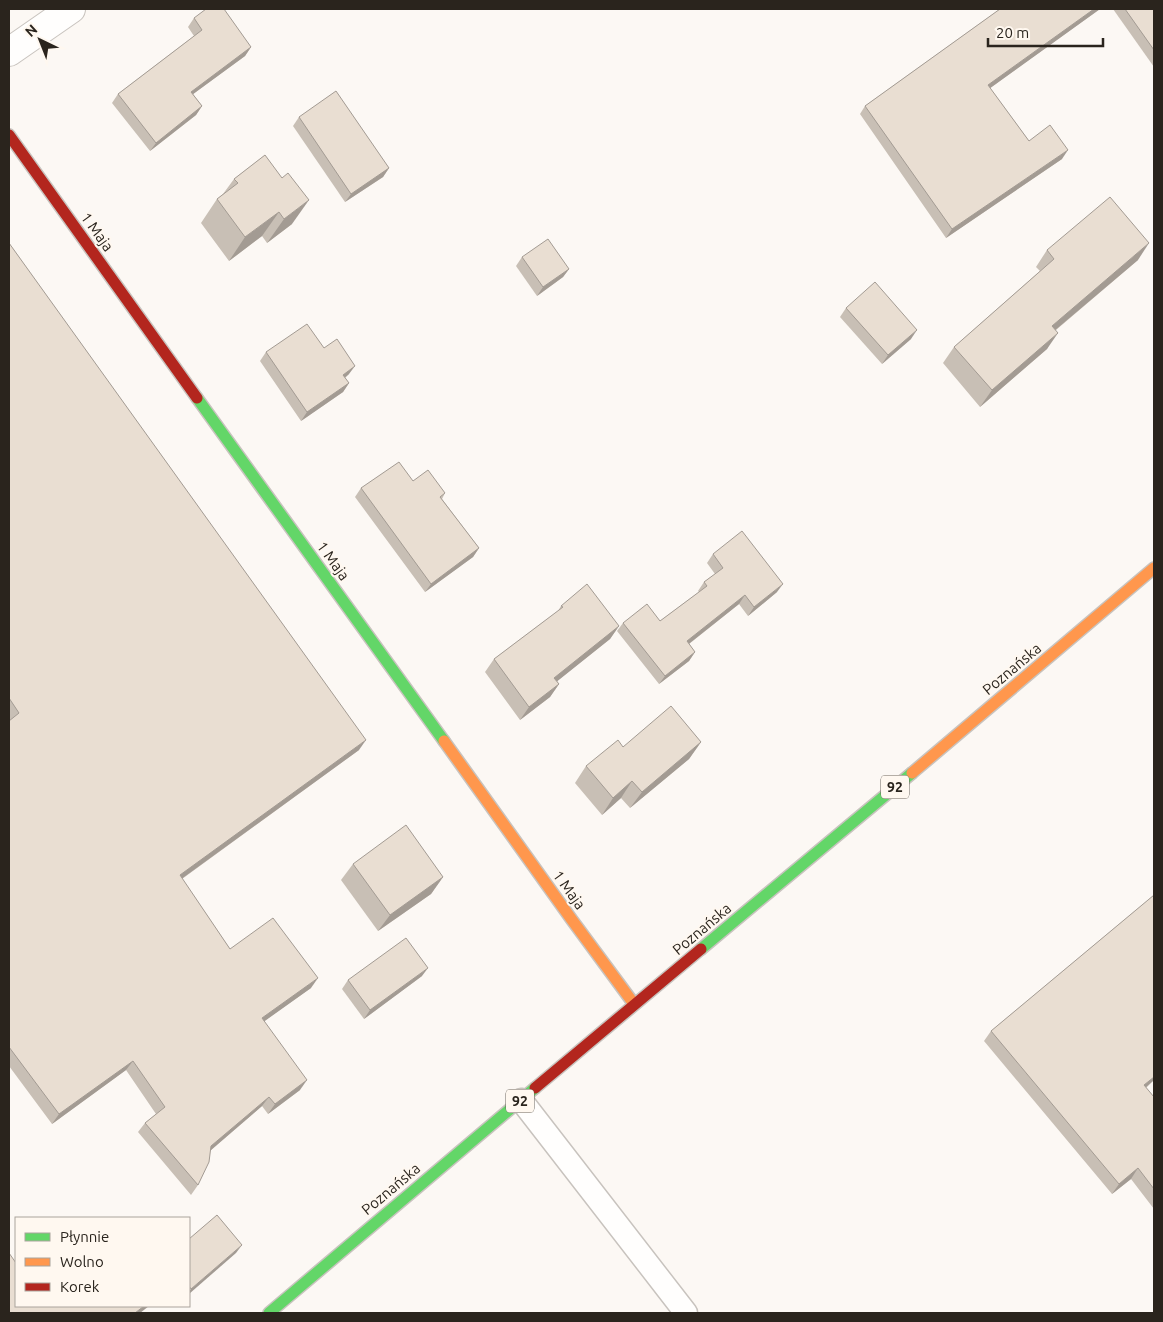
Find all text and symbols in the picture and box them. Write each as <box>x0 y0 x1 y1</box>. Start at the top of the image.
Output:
north arrow <box>15 15 65 65</box>
scale bar <box>988 15 1103 47</box>
text: N <box>22 21 40 40</box>
text: 20 m <box>996 24 1029 41</box>
street label: 1 Maja <box>78 209 117 255</box>
street label: 1 Maja <box>314 538 353 584</box>
street label: Poznańska <box>979 639 1044 698</box>
road number: 92 <box>881 776 909 799</box>
street label: 1 Maja <box>550 867 589 913</box>
street label: Poznańska <box>669 899 734 958</box>
road number: 92 <box>506 1090 534 1112</box>
street label: Poznańska <box>358 1159 423 1218</box>
legend <box>15 1217 190 1307</box>
text: Płynnie <box>60 1228 109 1245</box>
text: Wolno <box>60 1253 104 1270</box>
text: Korek <box>60 1278 100 1295</box>

